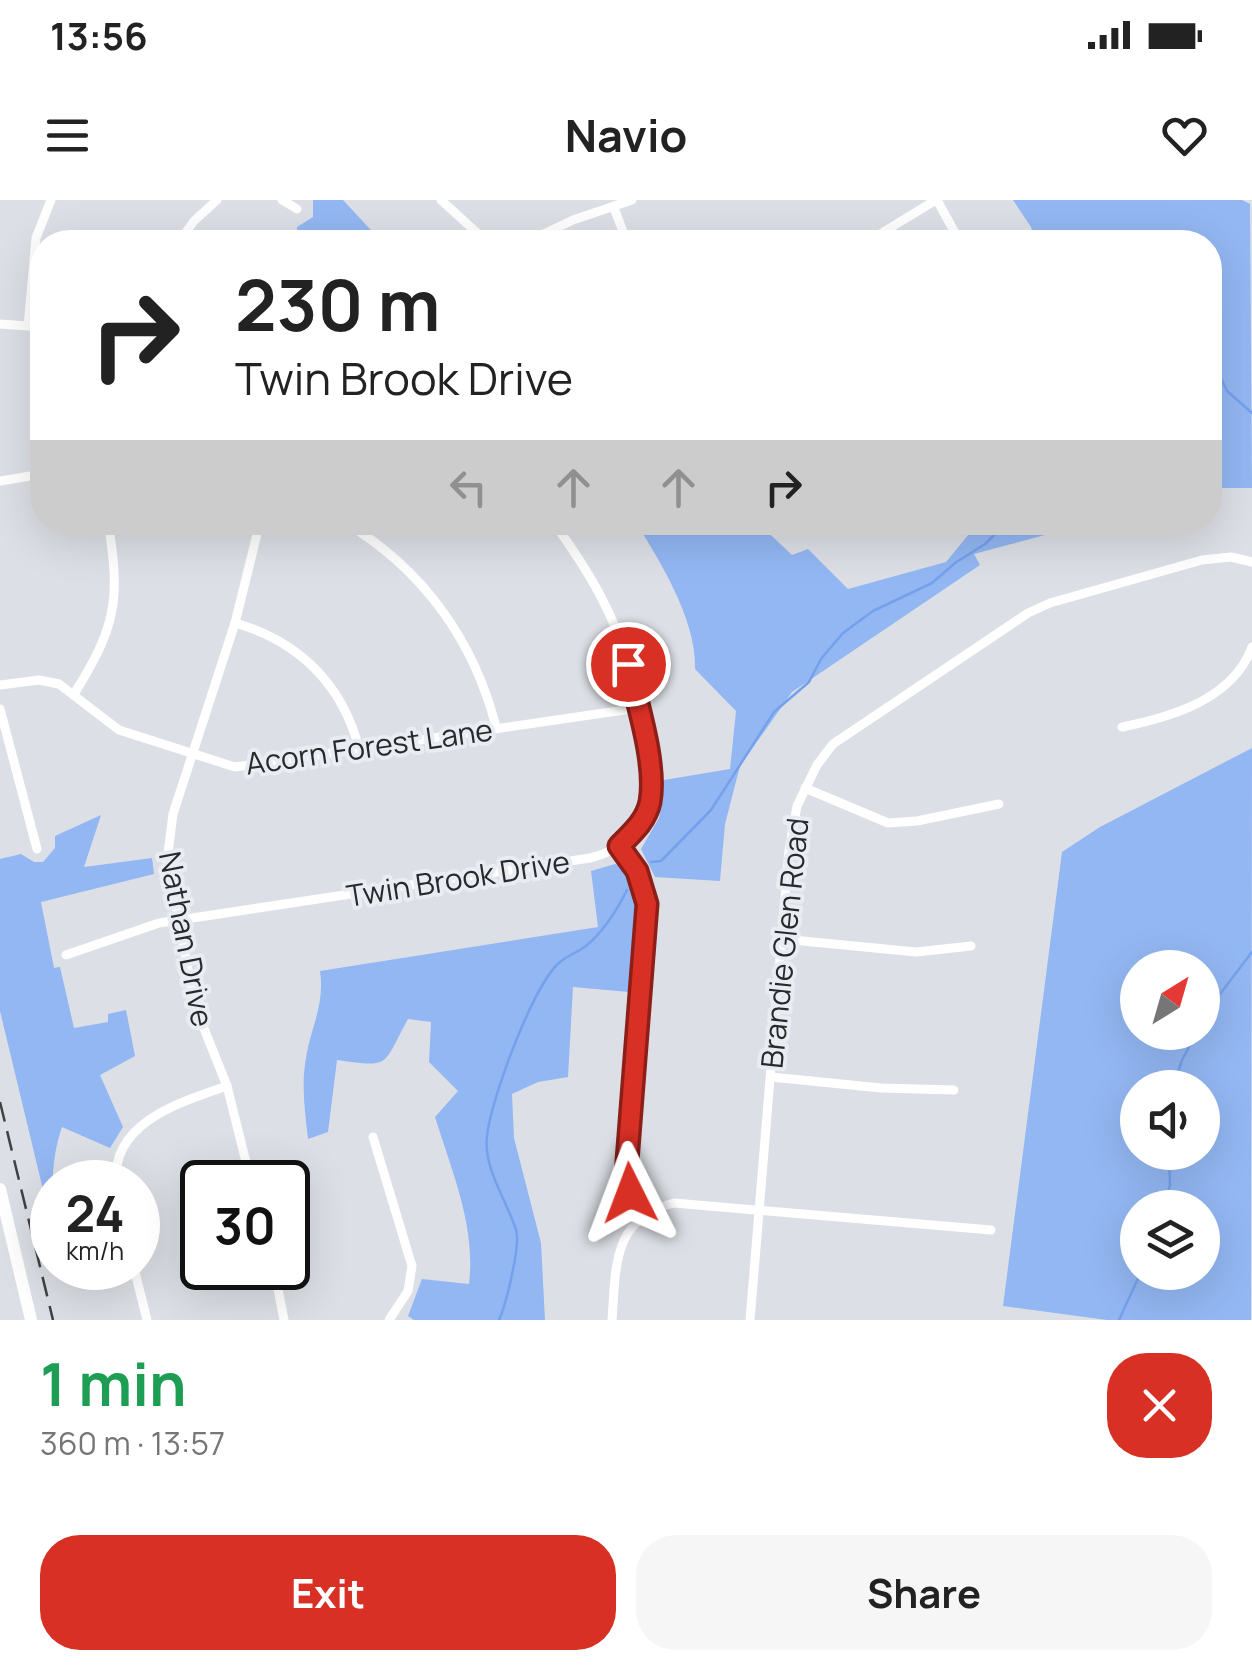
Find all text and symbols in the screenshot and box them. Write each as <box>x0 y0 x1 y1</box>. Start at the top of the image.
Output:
text: 13:56 <box>50 9 148 61</box>
text: Navio <box>565 104 687 166</box>
icon: menu <box>40 108 95 163</box>
icon: heart <box>1157 108 1212 163</box>
text: 230 m <box>235 256 440 352</box>
icon: right <box>70 270 200 400</box>
text: Twin Brook Drive <box>235 347 573 409</box>
icon: left <box>441 460 496 515</box>
icon: ahead <box>546 460 601 515</box>
icon: ahead <box>651 460 706 515</box>
icon: right <box>756 460 811 515</box>
pin <box>586 622 671 707</box>
icon: arrive <box>601 637 656 692</box>
street label: Acorn Forest Lane <box>243 708 495 784</box>
street label: Brandie Glen Road <box>750 816 818 1070</box>
street label: Twin Brook Drive <box>343 840 573 916</box>
street label: Nathan Drive <box>150 848 224 1030</box>
north arrow <box>1120 950 1220 1050</box>
map controls <box>1120 950 1220 1290</box>
button: sound <box>1120 1070 1220 1170</box>
position arrow <box>578 1141 682 1245</box>
speed limit sign: 30 <box>180 1160 310 1290</box>
text: 24 <box>65 1179 125 1247</box>
button: layers <box>1120 1190 1220 1290</box>
text: km/h <box>66 1233 124 1268</box>
text: 1 min <box>40 1342 187 1424</box>
button: close <box>1107 1353 1212 1458</box>
text: 360 m · 13:57 <box>40 1421 225 1465</box>
button: Exit <box>40 1535 616 1650</box>
button: Share <box>636 1535 1212 1650</box>

